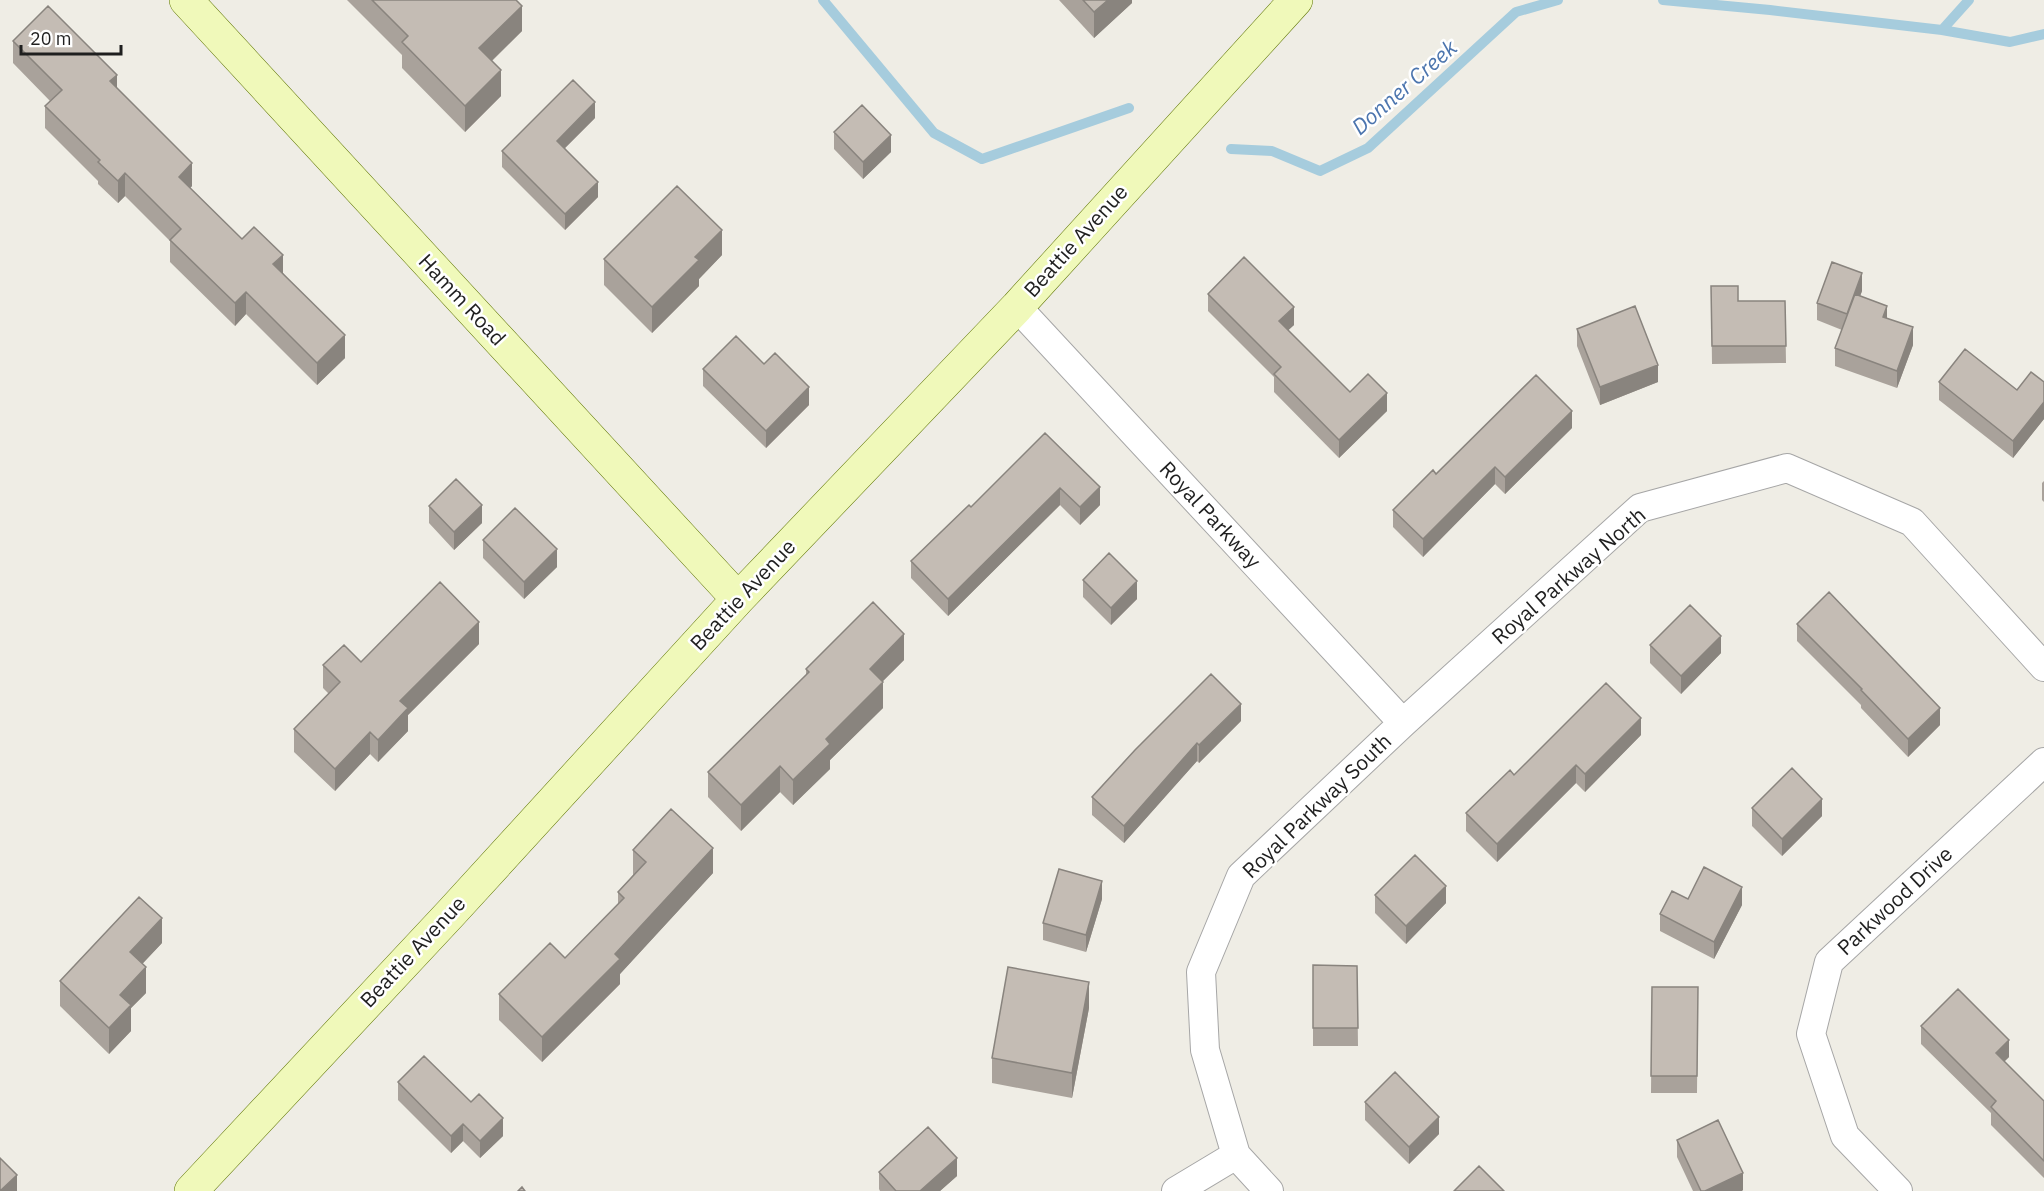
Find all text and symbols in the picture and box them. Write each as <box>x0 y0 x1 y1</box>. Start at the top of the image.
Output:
scale bar <box>21 18 122 56</box>
text: 20 m <box>30 27 72 50</box>
water label: Donner Creek <box>1345 32 1463 140</box>
street label: Beattie Avenue <box>1017 178 1133 303</box>
street label: Hamm Road <box>413 247 513 351</box>
street label: Royal Parkway <box>1154 455 1268 574</box>
street label: Royal Parkway North <box>1485 501 1651 650</box>
street label: Beattie Avenue <box>683 533 801 656</box>
street label: Royal Parkway South <box>1236 727 1397 884</box>
street label: Parkwood Drive <box>1831 840 1958 961</box>
street label: Beattie Avenue <box>353 890 471 1013</box>

